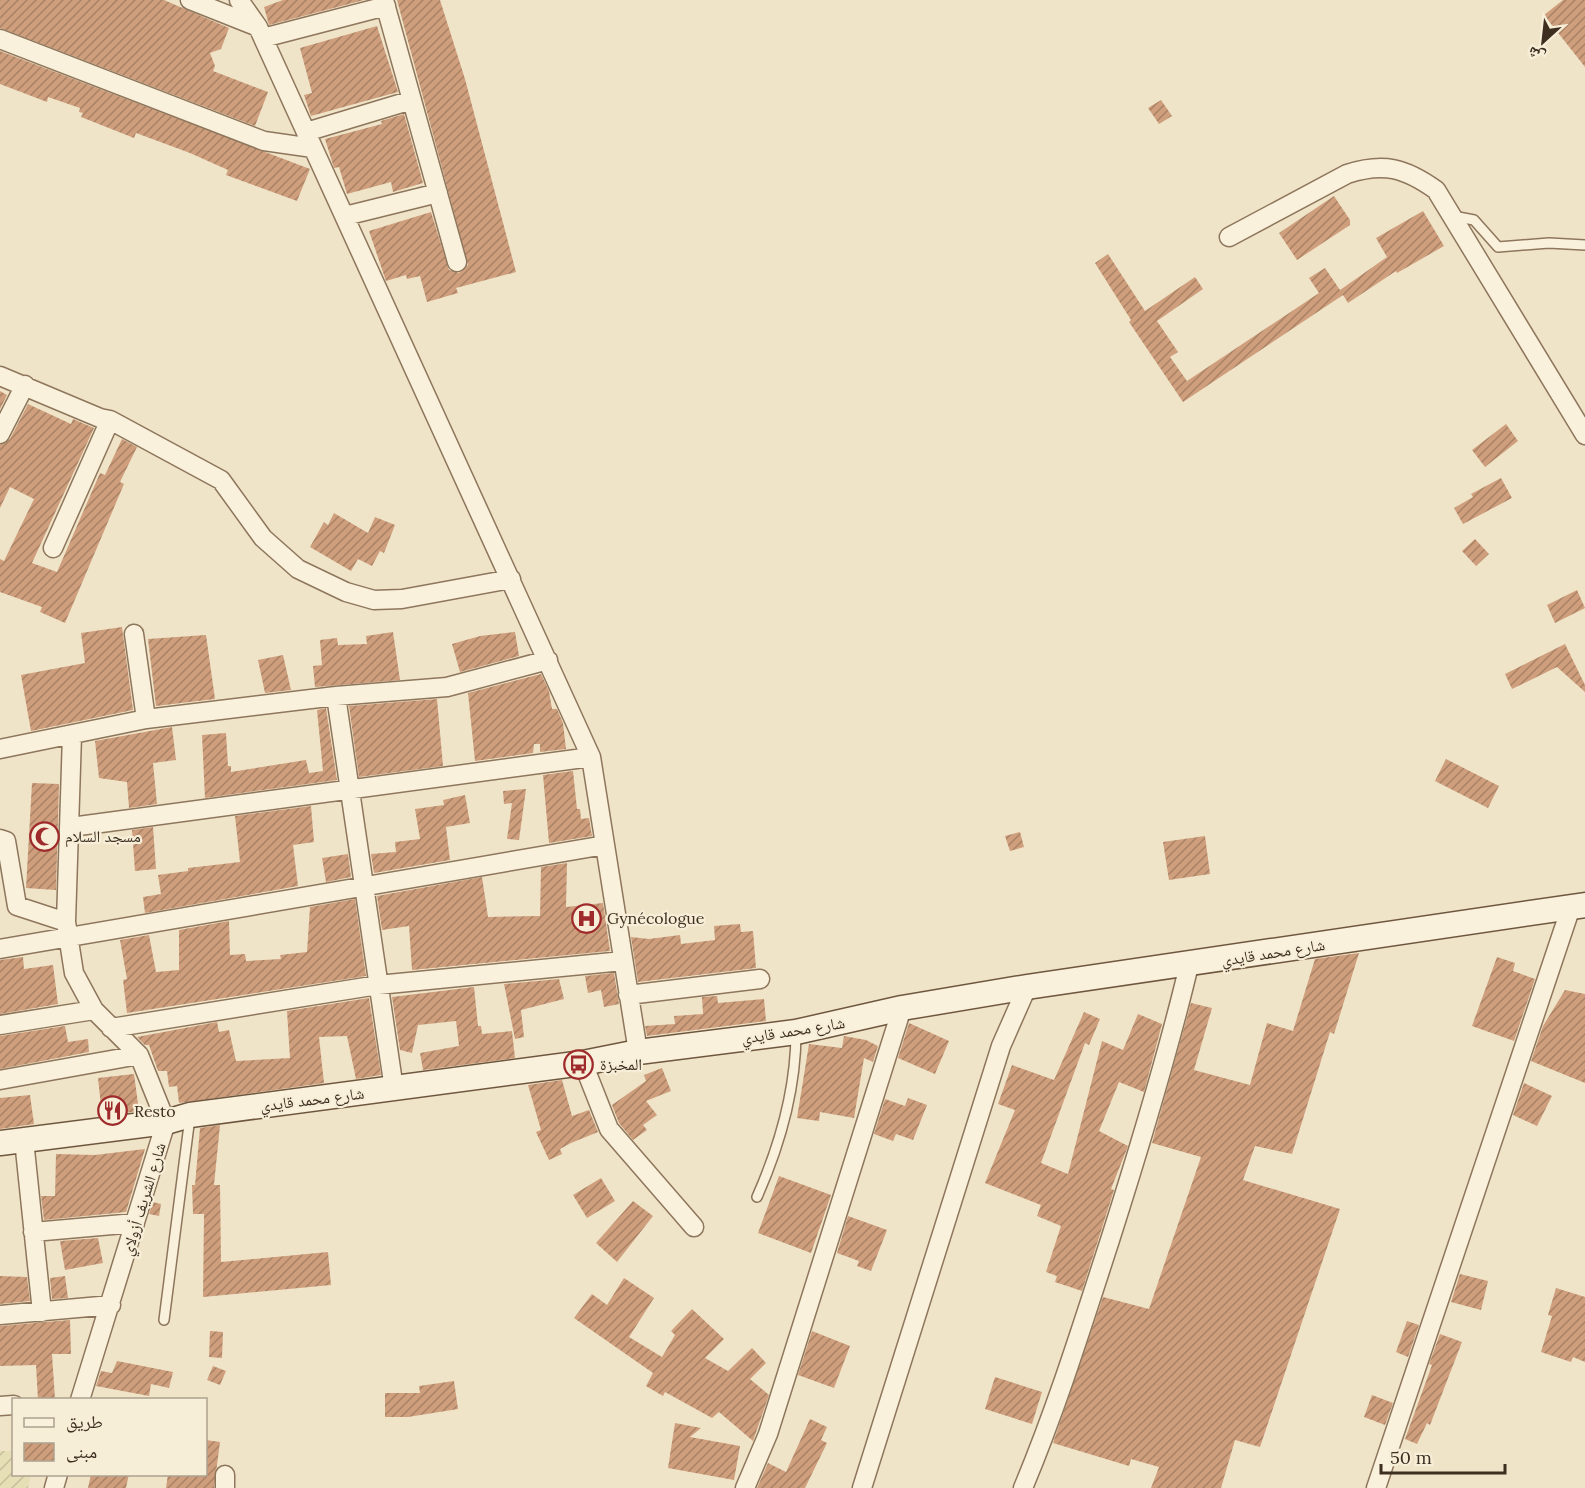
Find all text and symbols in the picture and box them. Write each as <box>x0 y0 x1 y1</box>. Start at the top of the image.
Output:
north arrow <box>1513 12 1573 72</box>
text: ش <box>1524 43 1548 68</box>
mosque icon: مسجد السلام <box>28 820 60 852</box>
place label: مسجد السلام <box>65 826 141 847</box>
hospital icon: Gynécologue <box>570 902 602 934</box>
place label: Gynécologue <box>607 908 705 928</box>
street label: شارع محمد قايدي <box>1220 934 1327 973</box>
street label: شارع محمد قايدي <box>740 1012 847 1051</box>
bus stop icon: المخبزة <box>563 1048 595 1080</box>
place label: المخبزة <box>600 1054 642 1074</box>
street label: شارع محمد قايدي <box>259 1083 366 1118</box>
restaurant icon: Resto <box>97 1095 129 1127</box>
place label: Resto <box>134 1101 176 1121</box>
street label: شارع الشريف أزولاي <box>116 1140 173 1259</box>
legend <box>12 1398 207 1476</box>
text: طريق <box>66 1410 103 1433</box>
scale bar <box>1381 1437 1506 1475</box>
text: مبنى <box>66 1440 97 1463</box>
text: 50 m <box>1390 1446 1432 1469</box>

